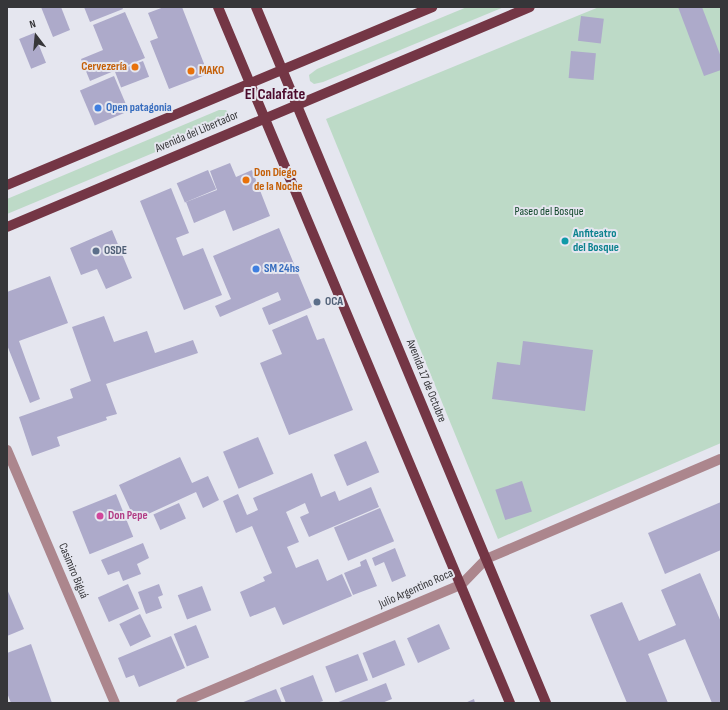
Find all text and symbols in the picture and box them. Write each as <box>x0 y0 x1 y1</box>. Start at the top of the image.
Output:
north arrow <box>16 16 56 56</box>
text: N <box>28 17 37 31</box>
place label: Cervezería <box>81 60 127 74</box>
marker: Cervezería <box>130 62 140 72</box>
place label: MAKO <box>199 64 224 78</box>
marker: MAKO <box>186 66 196 76</box>
district label: El Calafate <box>245 85 305 105</box>
place label: Open patagonia <box>106 101 172 115</box>
marker: Open patagonia <box>93 103 103 113</box>
street label: Avenida del Libertador <box>153 108 241 156</box>
place label: Don Diego de la Noche <box>254 166 303 194</box>
marker: Don Diego de la Noche <box>241 175 251 185</box>
park label: Paseo del Bosque <box>515 205 583 219</box>
place label: Anfiteatro del Bosque <box>573 227 619 255</box>
marker: Anfiteatro del Bosque <box>560 236 570 246</box>
place label: OSDE <box>104 244 127 258</box>
marker: OSDE <box>91 246 101 256</box>
place label: SM 24hs <box>264 262 300 276</box>
marker: SM 24hs <box>251 264 261 274</box>
place label: OCA <box>325 295 343 309</box>
marker: OCA <box>312 297 322 307</box>
street label: Avenida 17 de Octubre <box>403 337 449 425</box>
place label: Don Pepe <box>108 509 148 523</box>
marker: Don Pepe <box>95 511 105 521</box>
street label: Casimiro Biguá <box>55 541 91 601</box>
street label: Julio Argentino Roca <box>377 566 455 612</box>

